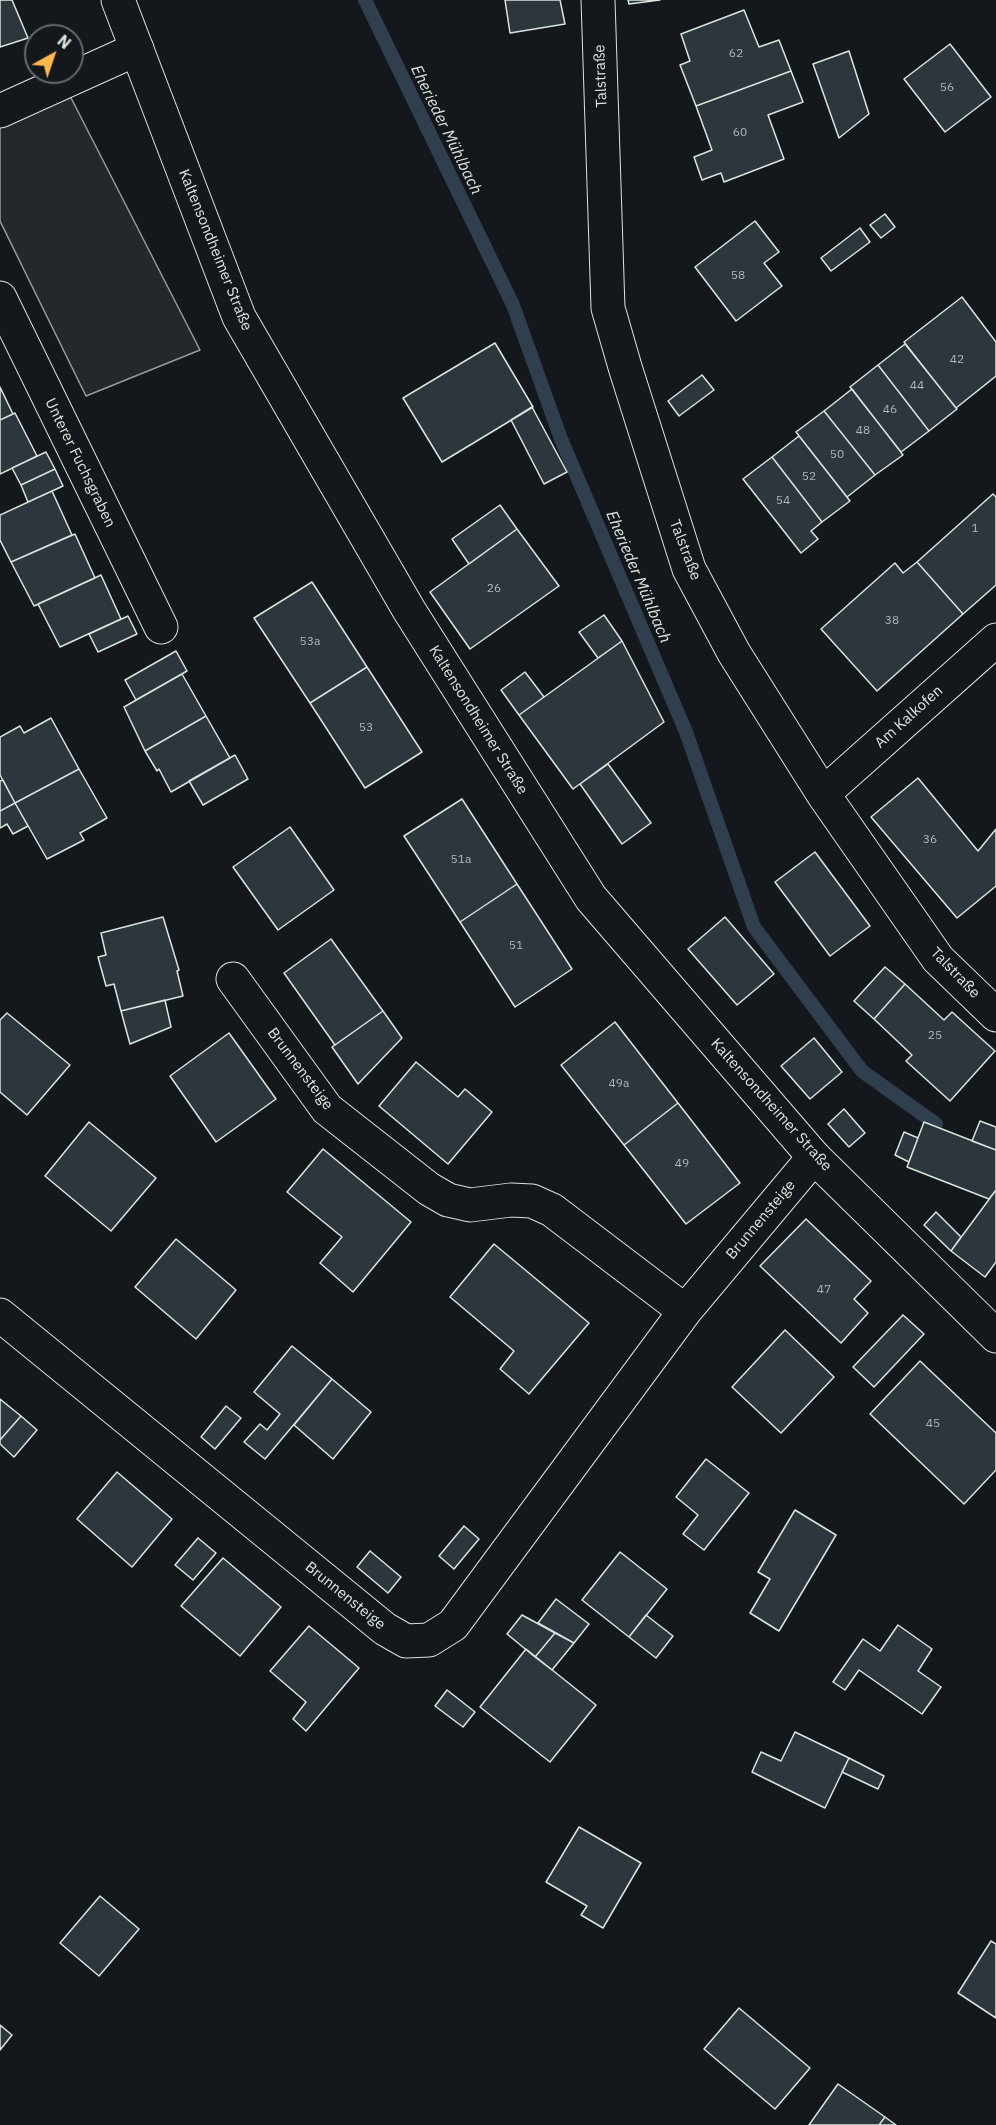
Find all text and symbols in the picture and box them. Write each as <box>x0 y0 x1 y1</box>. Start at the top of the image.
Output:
north arrow <box>24 24 84 84</box>
text: N <box>53 30 75 53</box>
street label: Talstraße <box>591 44 611 108</box>
house number: 62 <box>729 47 743 61</box>
water label: Eherieder Mühlbach <box>406 62 486 198</box>
house number: 56 <box>940 81 954 95</box>
house number: 60 <box>733 126 747 140</box>
street label: Kaltensondheimer Straße <box>174 167 256 333</box>
house number: 58 <box>731 269 745 283</box>
house number: 42 <box>950 353 964 367</box>
house number: 44 <box>910 379 924 393</box>
street label: Unterer Fuchsgraben <box>41 396 119 530</box>
house number: 46 <box>883 403 897 417</box>
house number: 48 <box>856 424 870 438</box>
house number: 50 <box>830 448 844 462</box>
house number: 52 <box>802 470 816 484</box>
house number: 54 <box>776 494 790 508</box>
water label: Eherieder Mühlbach <box>601 508 675 646</box>
street label: Talstraße <box>665 517 705 583</box>
house number: 1 <box>971 522 979 536</box>
house number: 26 <box>487 582 501 596</box>
house number: 38 <box>885 614 899 628</box>
house number: 53a <box>300 635 320 649</box>
street label: Kaltensondheimer Straße <box>425 642 531 798</box>
street label: Am Kalkofen <box>871 682 947 752</box>
house number: 53 <box>359 721 373 735</box>
house number: 36 <box>923 833 937 847</box>
house number: 51a <box>451 853 471 867</box>
house number: 51 <box>509 939 523 953</box>
street label: Talstraße <box>927 944 983 1002</box>
street label: Brunnensteige <box>263 1024 337 1114</box>
house number: 25 <box>928 1029 942 1043</box>
street label: Kaltensondheimer Straße <box>707 1035 835 1175</box>
house number: 49a <box>609 1077 629 1091</box>
house number: 49 <box>675 1157 689 1171</box>
street label: Brunnensteige <box>723 1177 799 1263</box>
house number: 47 <box>817 1283 831 1297</box>
house number: 45 <box>926 1417 940 1431</box>
street label: Brunnensteige <box>301 1558 389 1634</box>

